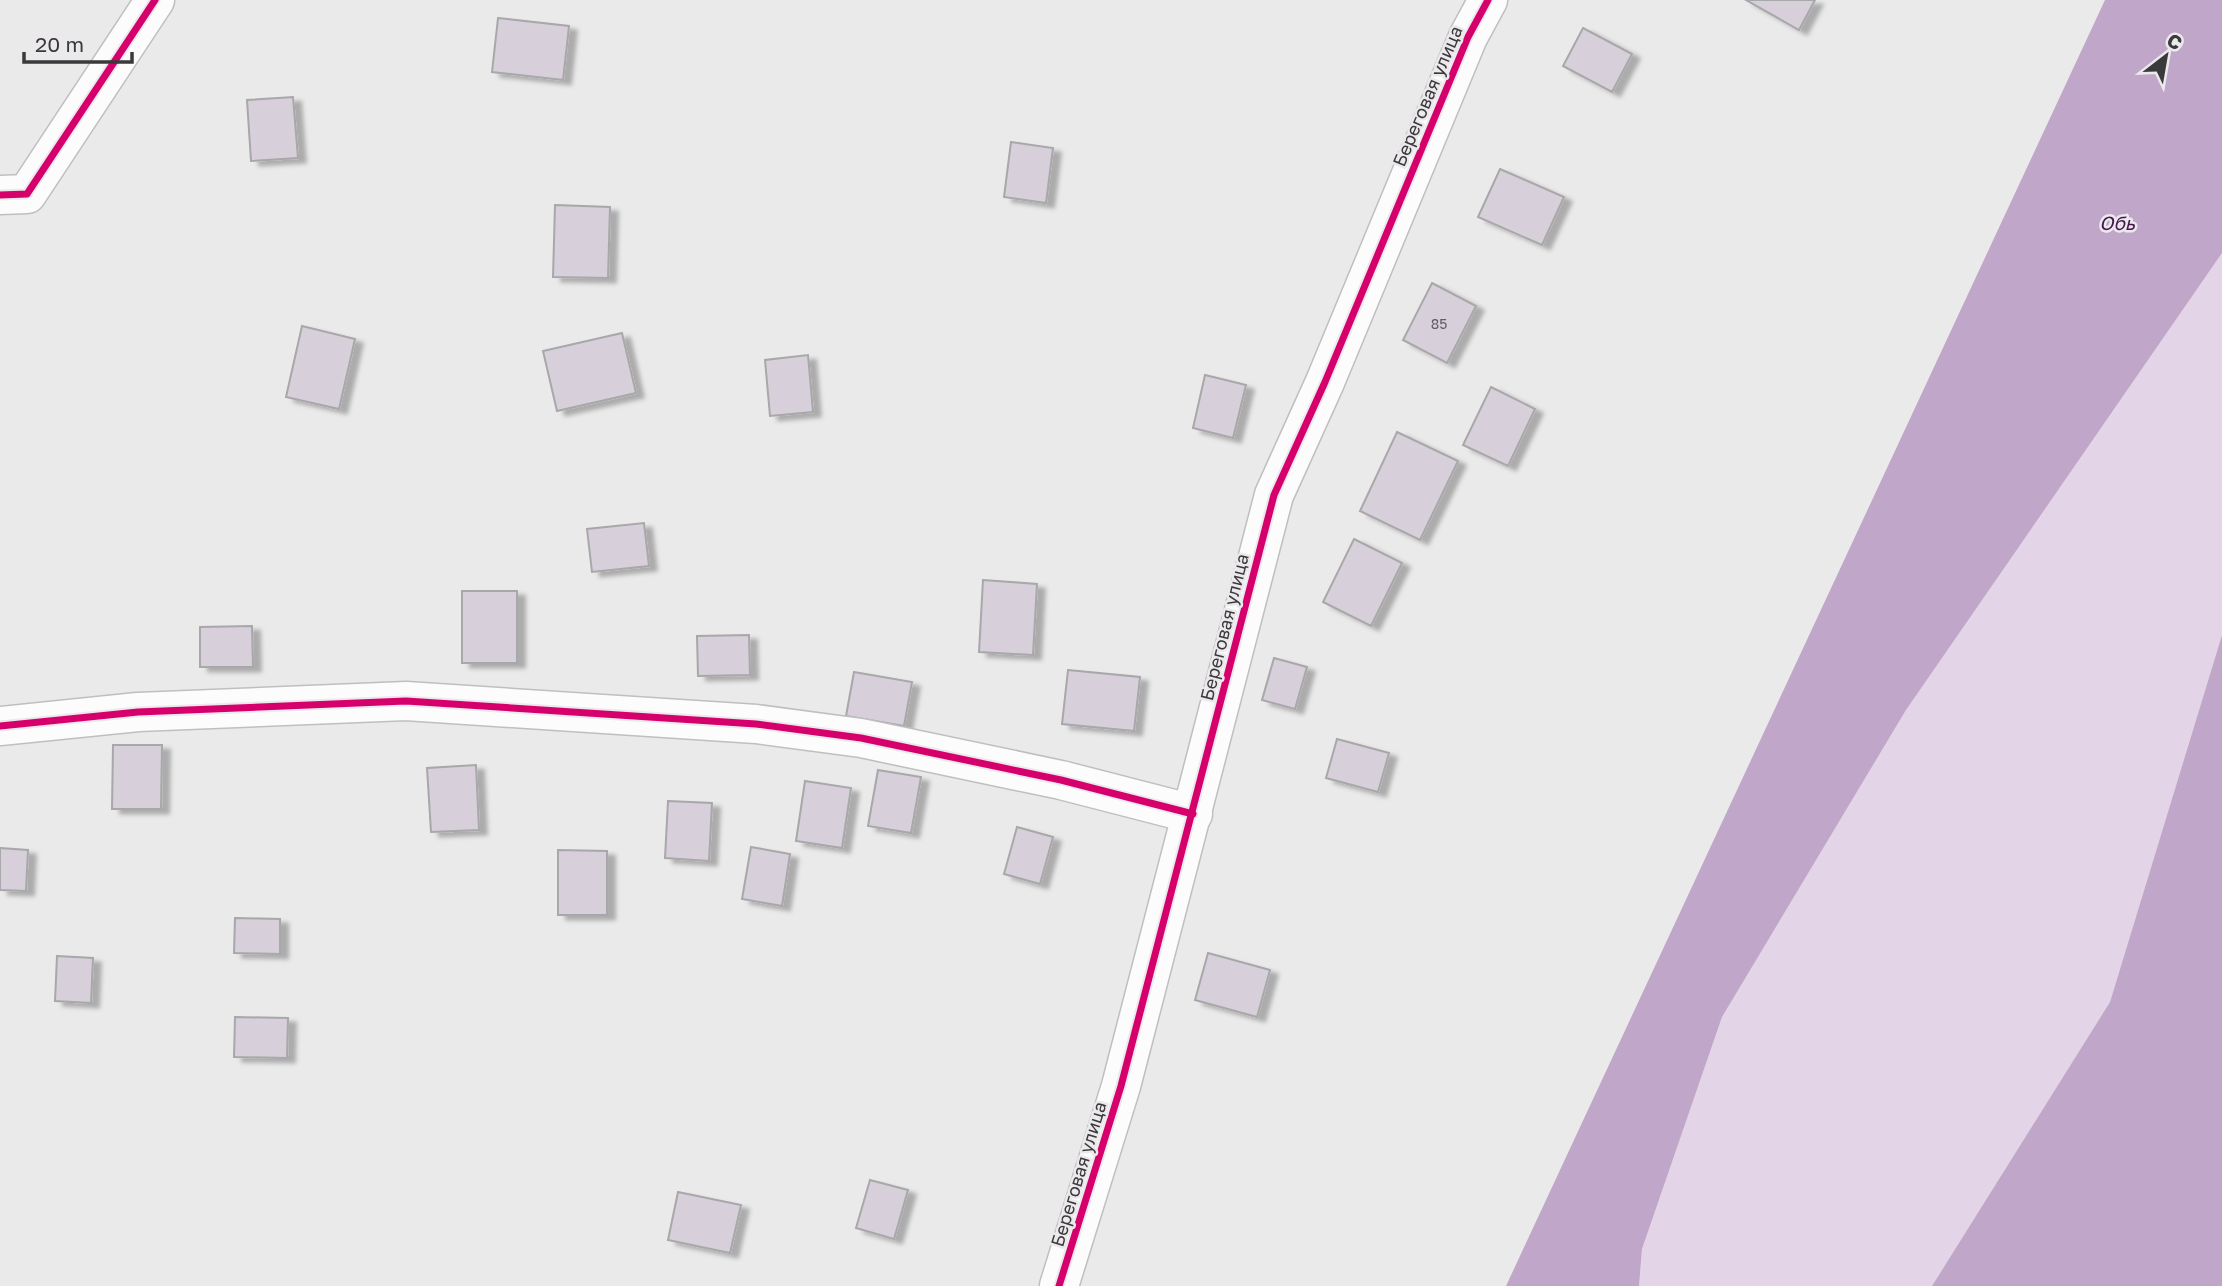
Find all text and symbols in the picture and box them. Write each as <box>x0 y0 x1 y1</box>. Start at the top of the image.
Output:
scale bar <box>24 21 133 65</box>
north arrow <box>2131 21 2201 91</box>
street label: Береговая улица <box>1387 22 1467 170</box>
text: С <box>2163 28 2187 54</box>
text: 20 m <box>35 31 84 57</box>
water label: Обь <box>2099 211 2136 234</box>
house number: 85 <box>1431 315 1447 332</box>
street label: Береговая улица <box>1195 551 1253 703</box>
street label: Береговая улица <box>1045 1099 1111 1249</box>

